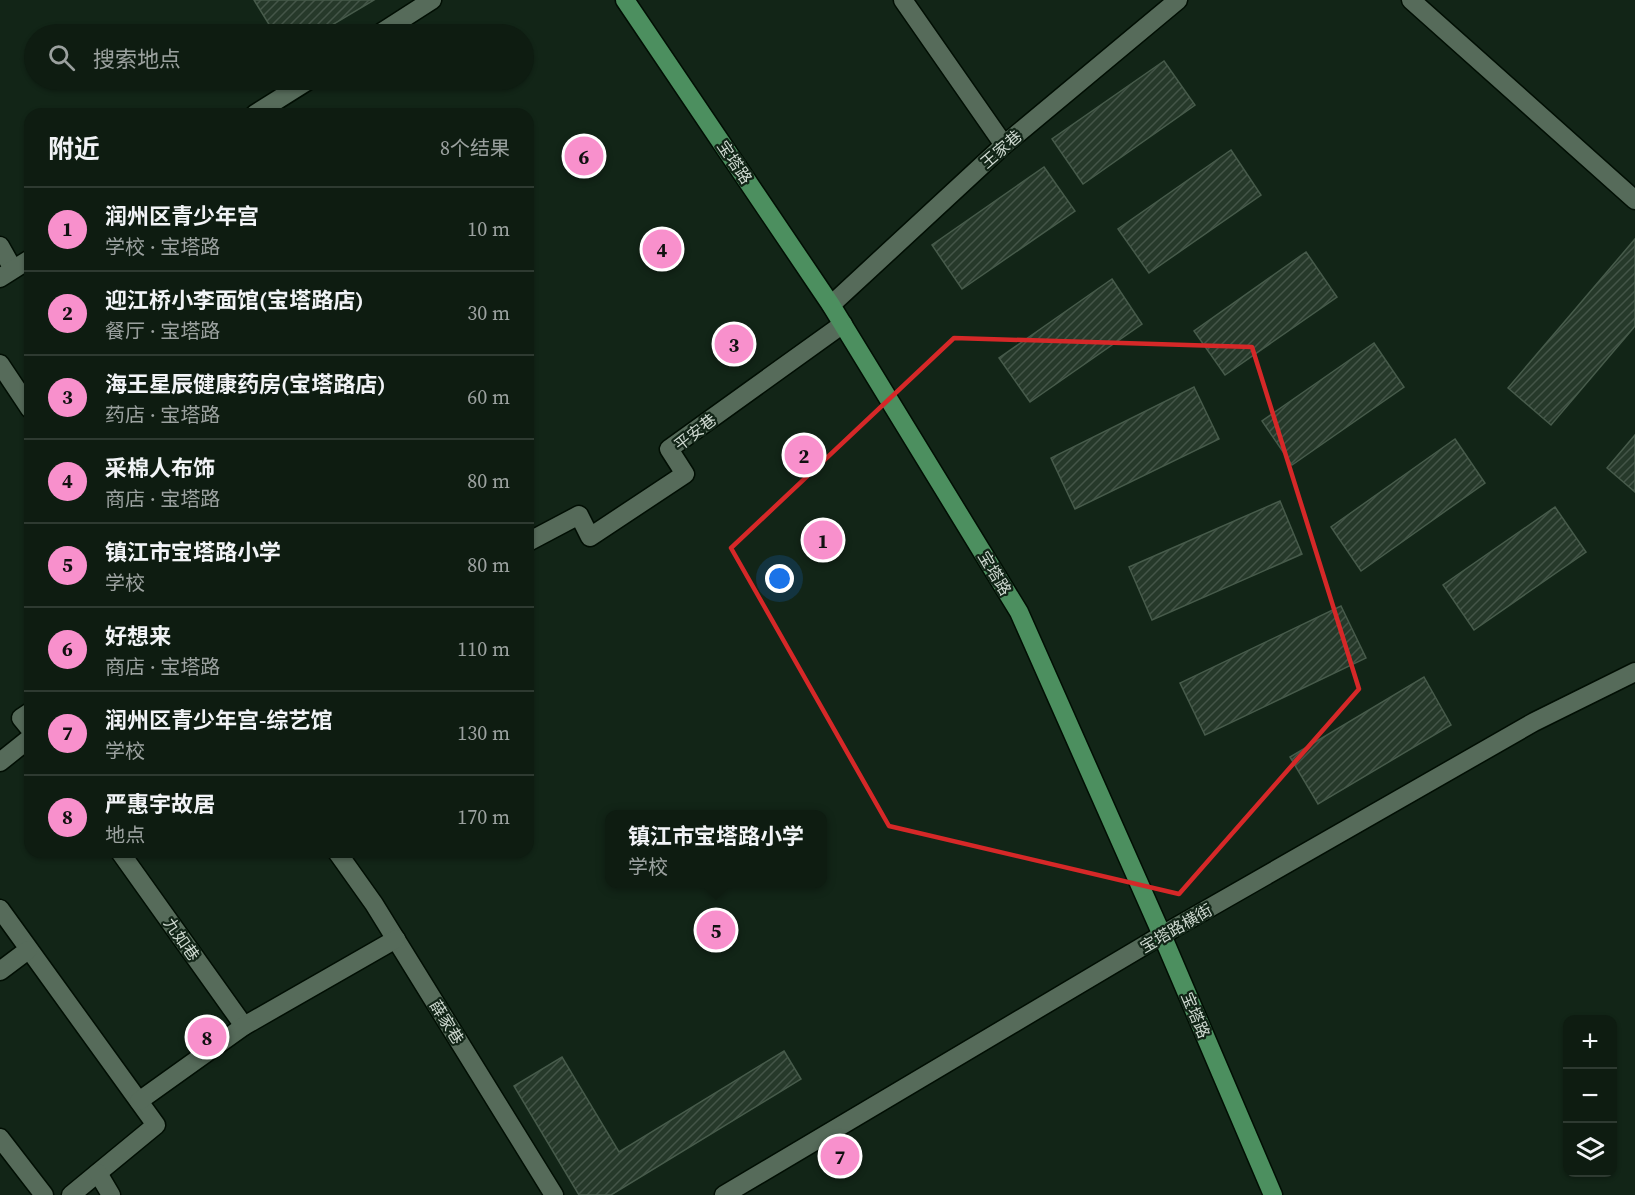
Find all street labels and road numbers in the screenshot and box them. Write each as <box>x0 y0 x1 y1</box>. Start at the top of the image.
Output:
street label: 王家巷 <box>976 125 1026 173</box>
street label: 宝塔路 <box>712 136 758 188</box>
street label: 平安巷 <box>669 409 721 455</box>
street label: 宝塔路 <box>973 547 1017 599</box>
street label: 宝塔路横街 <box>1136 898 1216 958</box>
street label: 九如巷 <box>159 913 205 965</box>
street label: 宝塔路 <box>1176 989 1216 1041</box>
street label: 薛家巷 <box>425 996 469 1048</box>

